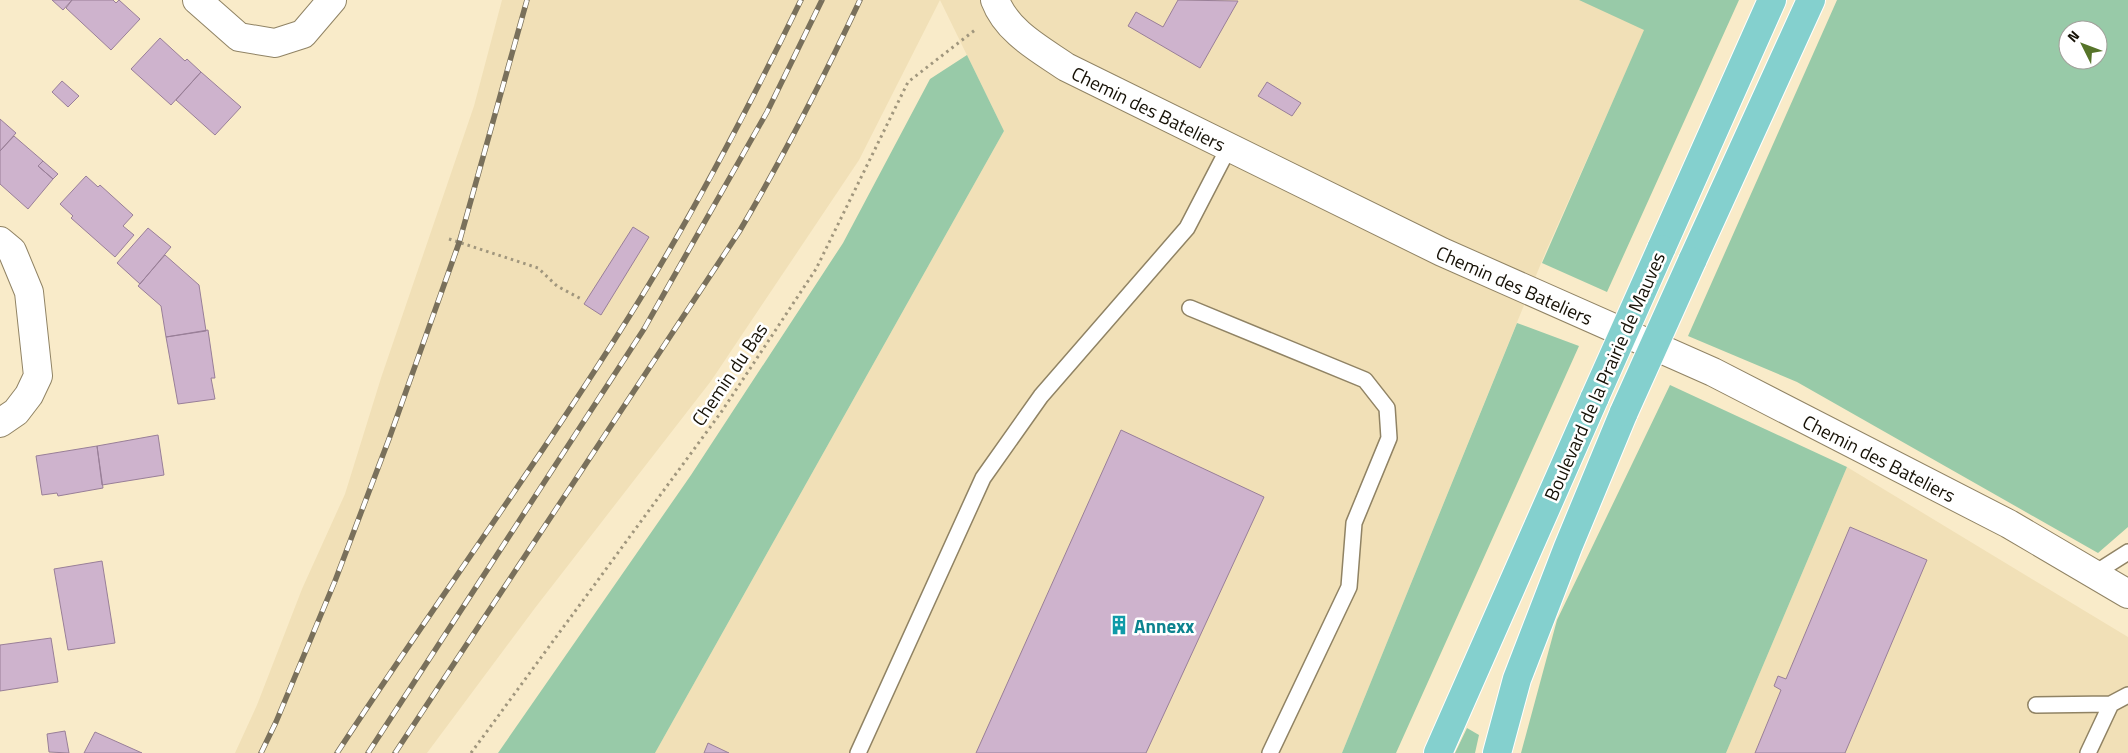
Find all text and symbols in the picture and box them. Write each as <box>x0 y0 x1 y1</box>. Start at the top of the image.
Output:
north arrow <box>2058 20 2108 70</box>
text: N <box>2062 25 2084 47</box>
street label: Chemin des Bateliers <box>1067 58 1231 158</box>
street label: Chemin des Bateliers <box>1432 237 1598 332</box>
street label: Boulevard de la Prairie de Mauves <box>1536 247 1672 505</box>
street label: Chemin du Bas <box>684 316 774 431</box>
street label: Chemin des Bateliers <box>1798 406 1961 509</box>
place label: Annexx <box>1134 611 1194 640</box>
building icon: Annexx <box>1108 614 1130 636</box>

